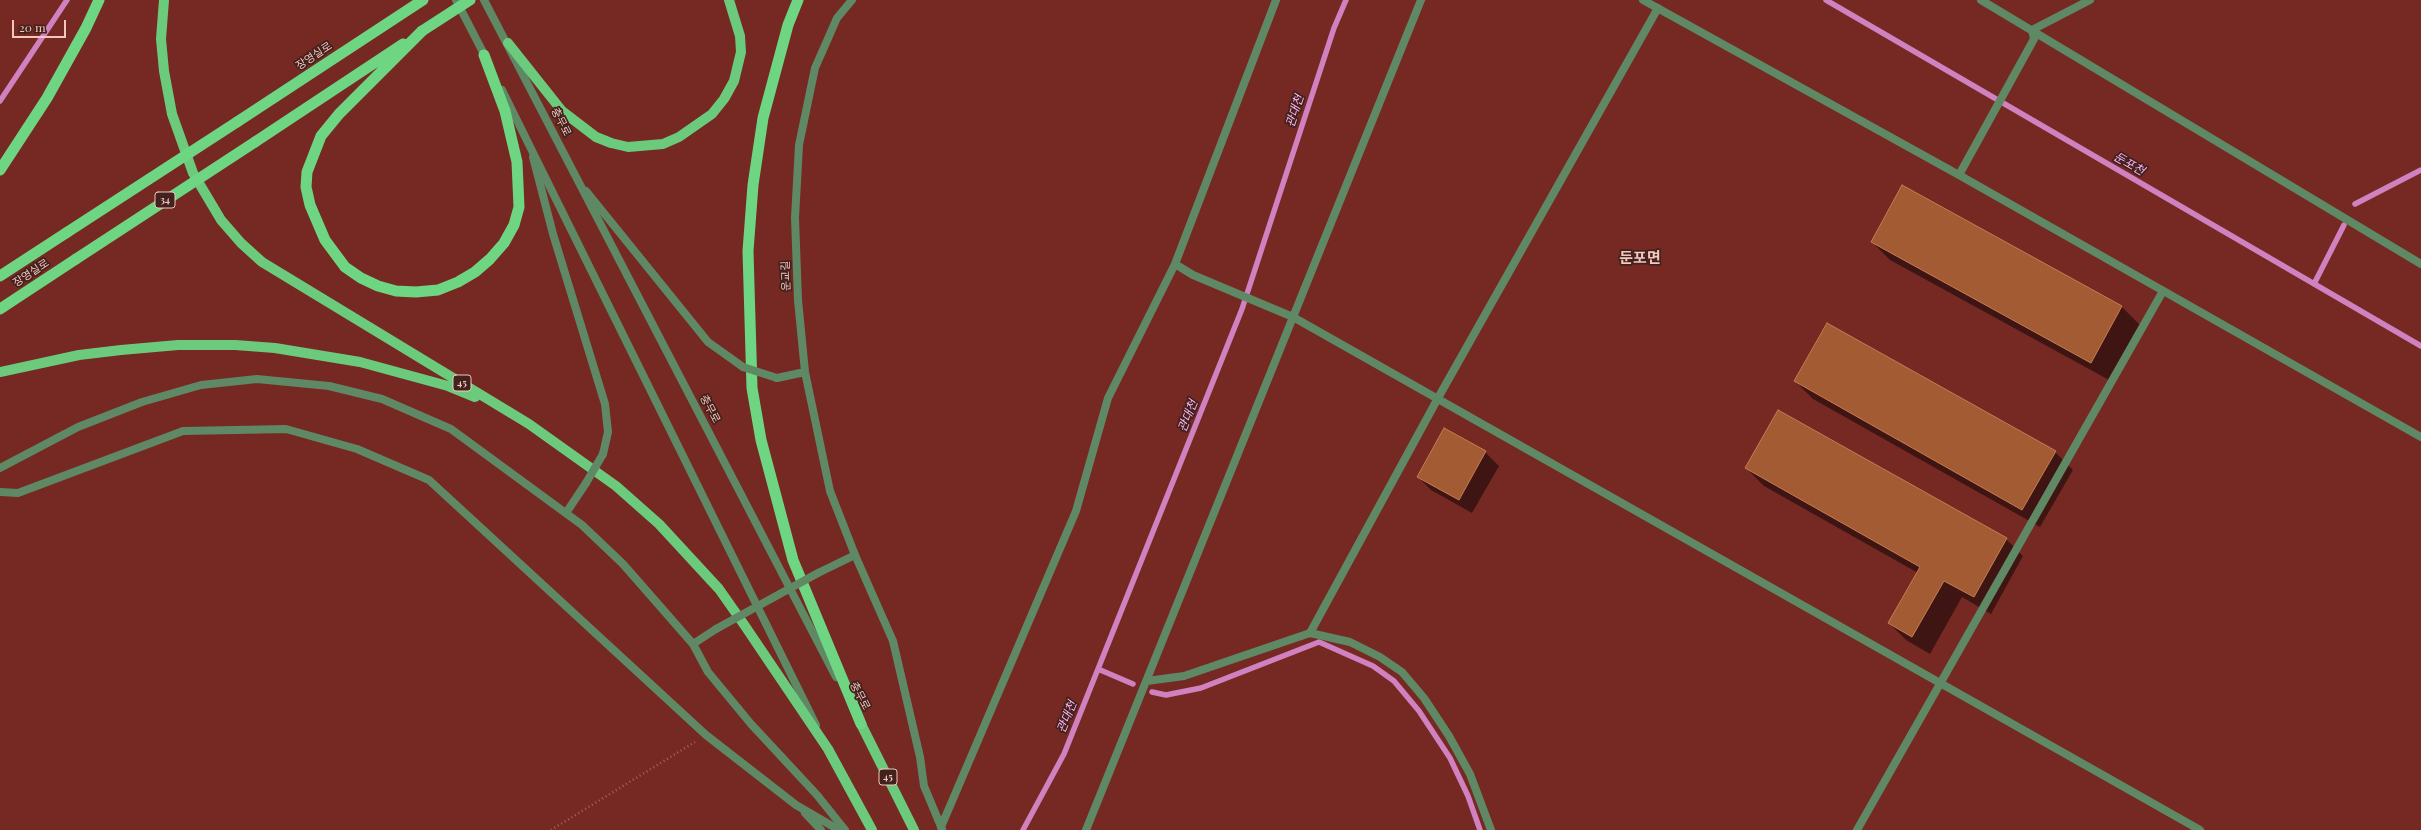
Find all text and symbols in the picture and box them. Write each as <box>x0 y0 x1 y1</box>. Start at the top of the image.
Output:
scale bar <box>14 12 68 38</box>
text: 20 m <box>19 19 46 35</box>
street label: 장영실로 <box>293 39 335 73</box>
water label: 관대천 <box>1283 93 1307 129</box>
street label: 충무로 <box>548 105 574 139</box>
water label: 둔포천 <box>2111 149 2147 179</box>
road number: 34 <box>155 192 175 208</box>
district label: 둔포면 <box>1619 249 1661 267</box>
street label: 장영실로 <box>10 256 52 290</box>
street label: 운교길 <box>779 261 793 291</box>
road number: 45 <box>453 375 471 391</box>
street label: 충무로 <box>697 392 723 426</box>
water label: 관대천 <box>1175 398 1201 434</box>
street label: 충무로 <box>847 679 873 713</box>
water label: 관대천 <box>1054 699 1080 735</box>
road number: 45 <box>879 769 897 785</box>

